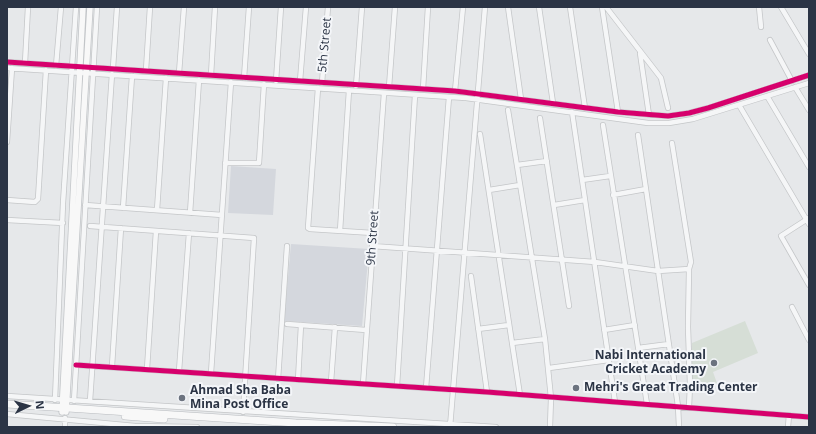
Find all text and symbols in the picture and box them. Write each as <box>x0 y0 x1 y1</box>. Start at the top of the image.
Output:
street label: 5th Street <box>315 17 335 73</box>
street label: 9th Street <box>364 210 382 266</box>
place label: Nabi International Cricket Academy <box>595 349 706 377</box>
marker: Nabi International Cricket Academy <box>709 358 719 368</box>
place label: Mehri's Great Trading Center <box>584 381 758 395</box>
marker: Mehri's Great Trading Center <box>571 383 581 393</box>
place label: Ahmad Sha Baba Mina Post Office <box>190 384 291 412</box>
north arrow <box>8 386 48 426</box>
marker: Ahmad Sha Baba Mina Post Office <box>177 393 187 403</box>
text: N <box>33 400 48 410</box>

